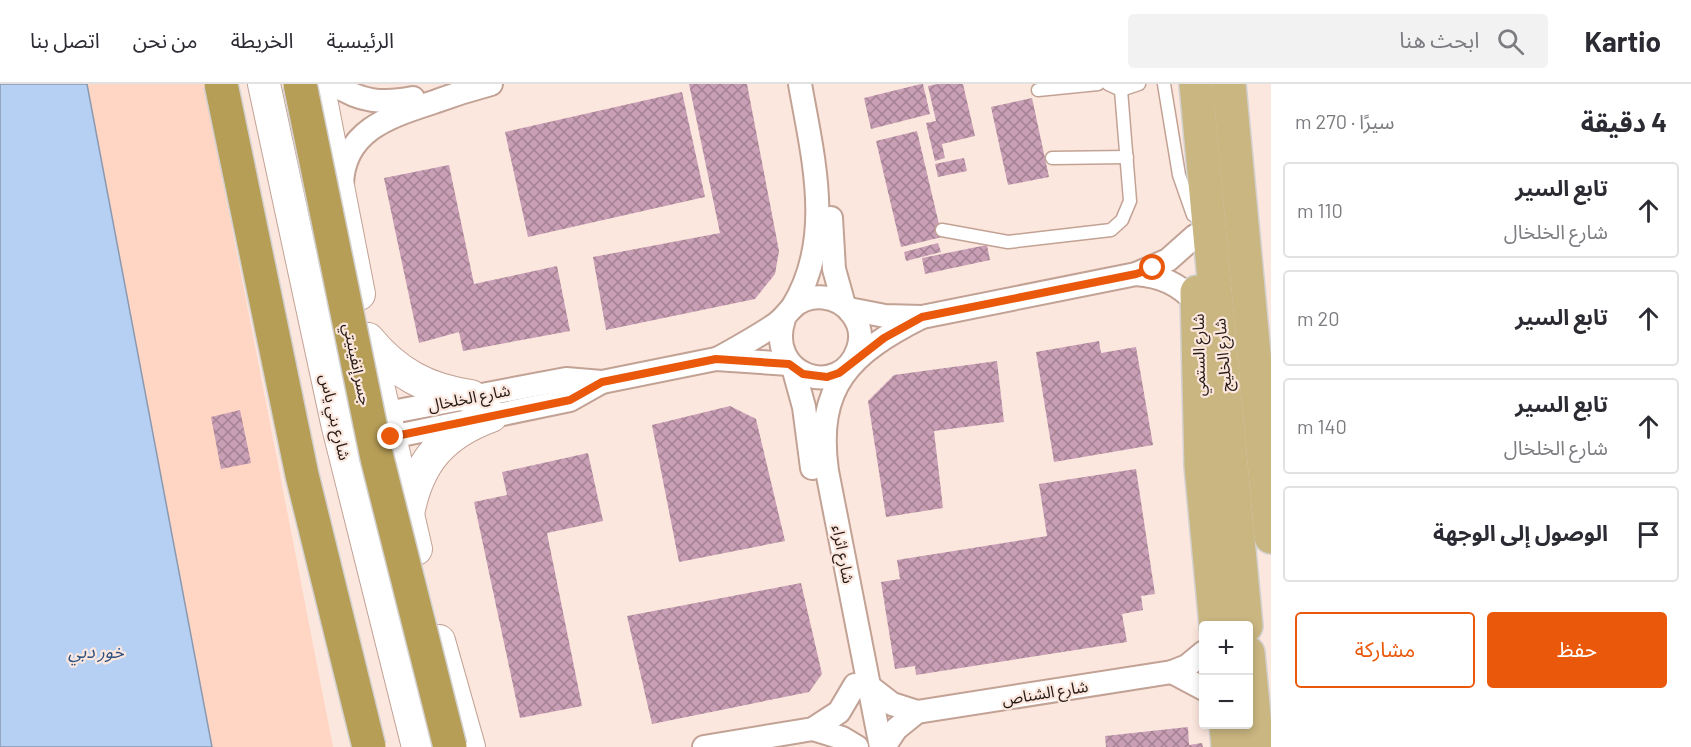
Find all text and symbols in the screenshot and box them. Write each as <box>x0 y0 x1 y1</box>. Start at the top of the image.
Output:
search box <box>1128 14 1548 68</box>
text: Kartio <box>1584 24 1661 58</box>
icon: search <box>1494 25 1527 58</box>
text: ابحث هنا <box>1399 26 1479 52</box>
text: اتصل بنا <box>30 27 100 52</box>
text: من نحن <box>133 27 198 52</box>
text: الخريطة <box>231 27 294 52</box>
text: الرئيسية <box>327 27 394 52</box>
text: 4 دقيقة <box>1581 106 1667 137</box>
text: سيرًا · 270 m <box>1295 109 1395 133</box>
text: تابع السير <box>1515 174 1608 200</box>
icon: ahead <box>1632 194 1665 227</box>
text: 110 m <box>1297 198 1343 222</box>
text: شارع الخلخال <box>1504 219 1608 243</box>
route start <box>1139 254 1165 280</box>
icon: ahead <box>1632 302 1665 335</box>
text: تابع السير <box>1515 303 1608 329</box>
text: 20 m <box>1297 306 1340 330</box>
street label: شارع الستمي <box>1188 313 1212 397</box>
street label: شارع الخليج <box>1209 317 1239 393</box>
street label: جسر إنفينيتي <box>336 321 376 408</box>
street label: شارع بني ياس <box>313 372 355 463</box>
street label: شارع الخلخال <box>426 380 512 418</box>
text: تابع السير <box>1515 390 1608 416</box>
icon: ahead <box>1632 410 1665 443</box>
text: 140 m <box>1297 414 1347 438</box>
route end <box>377 423 403 449</box>
text: شارع الخلخال <box>1504 435 1608 459</box>
icon: arrive <box>1632 518 1665 551</box>
text: الوصول إلى الوجهة <box>1433 519 1608 545</box>
street label: شارع اثراء <box>825 523 859 586</box>
button: مشاركة <box>1295 612 1475 688</box>
button: حفظ <box>1487 612 1667 688</box>
map controls <box>1199 621 1253 729</box>
button: + <box>1199 621 1253 675</box>
water label: خور دبي <box>68 640 124 666</box>
button: − <box>1199 675 1253 729</box>
street label: شارع الشناص <box>1001 676 1090 712</box>

